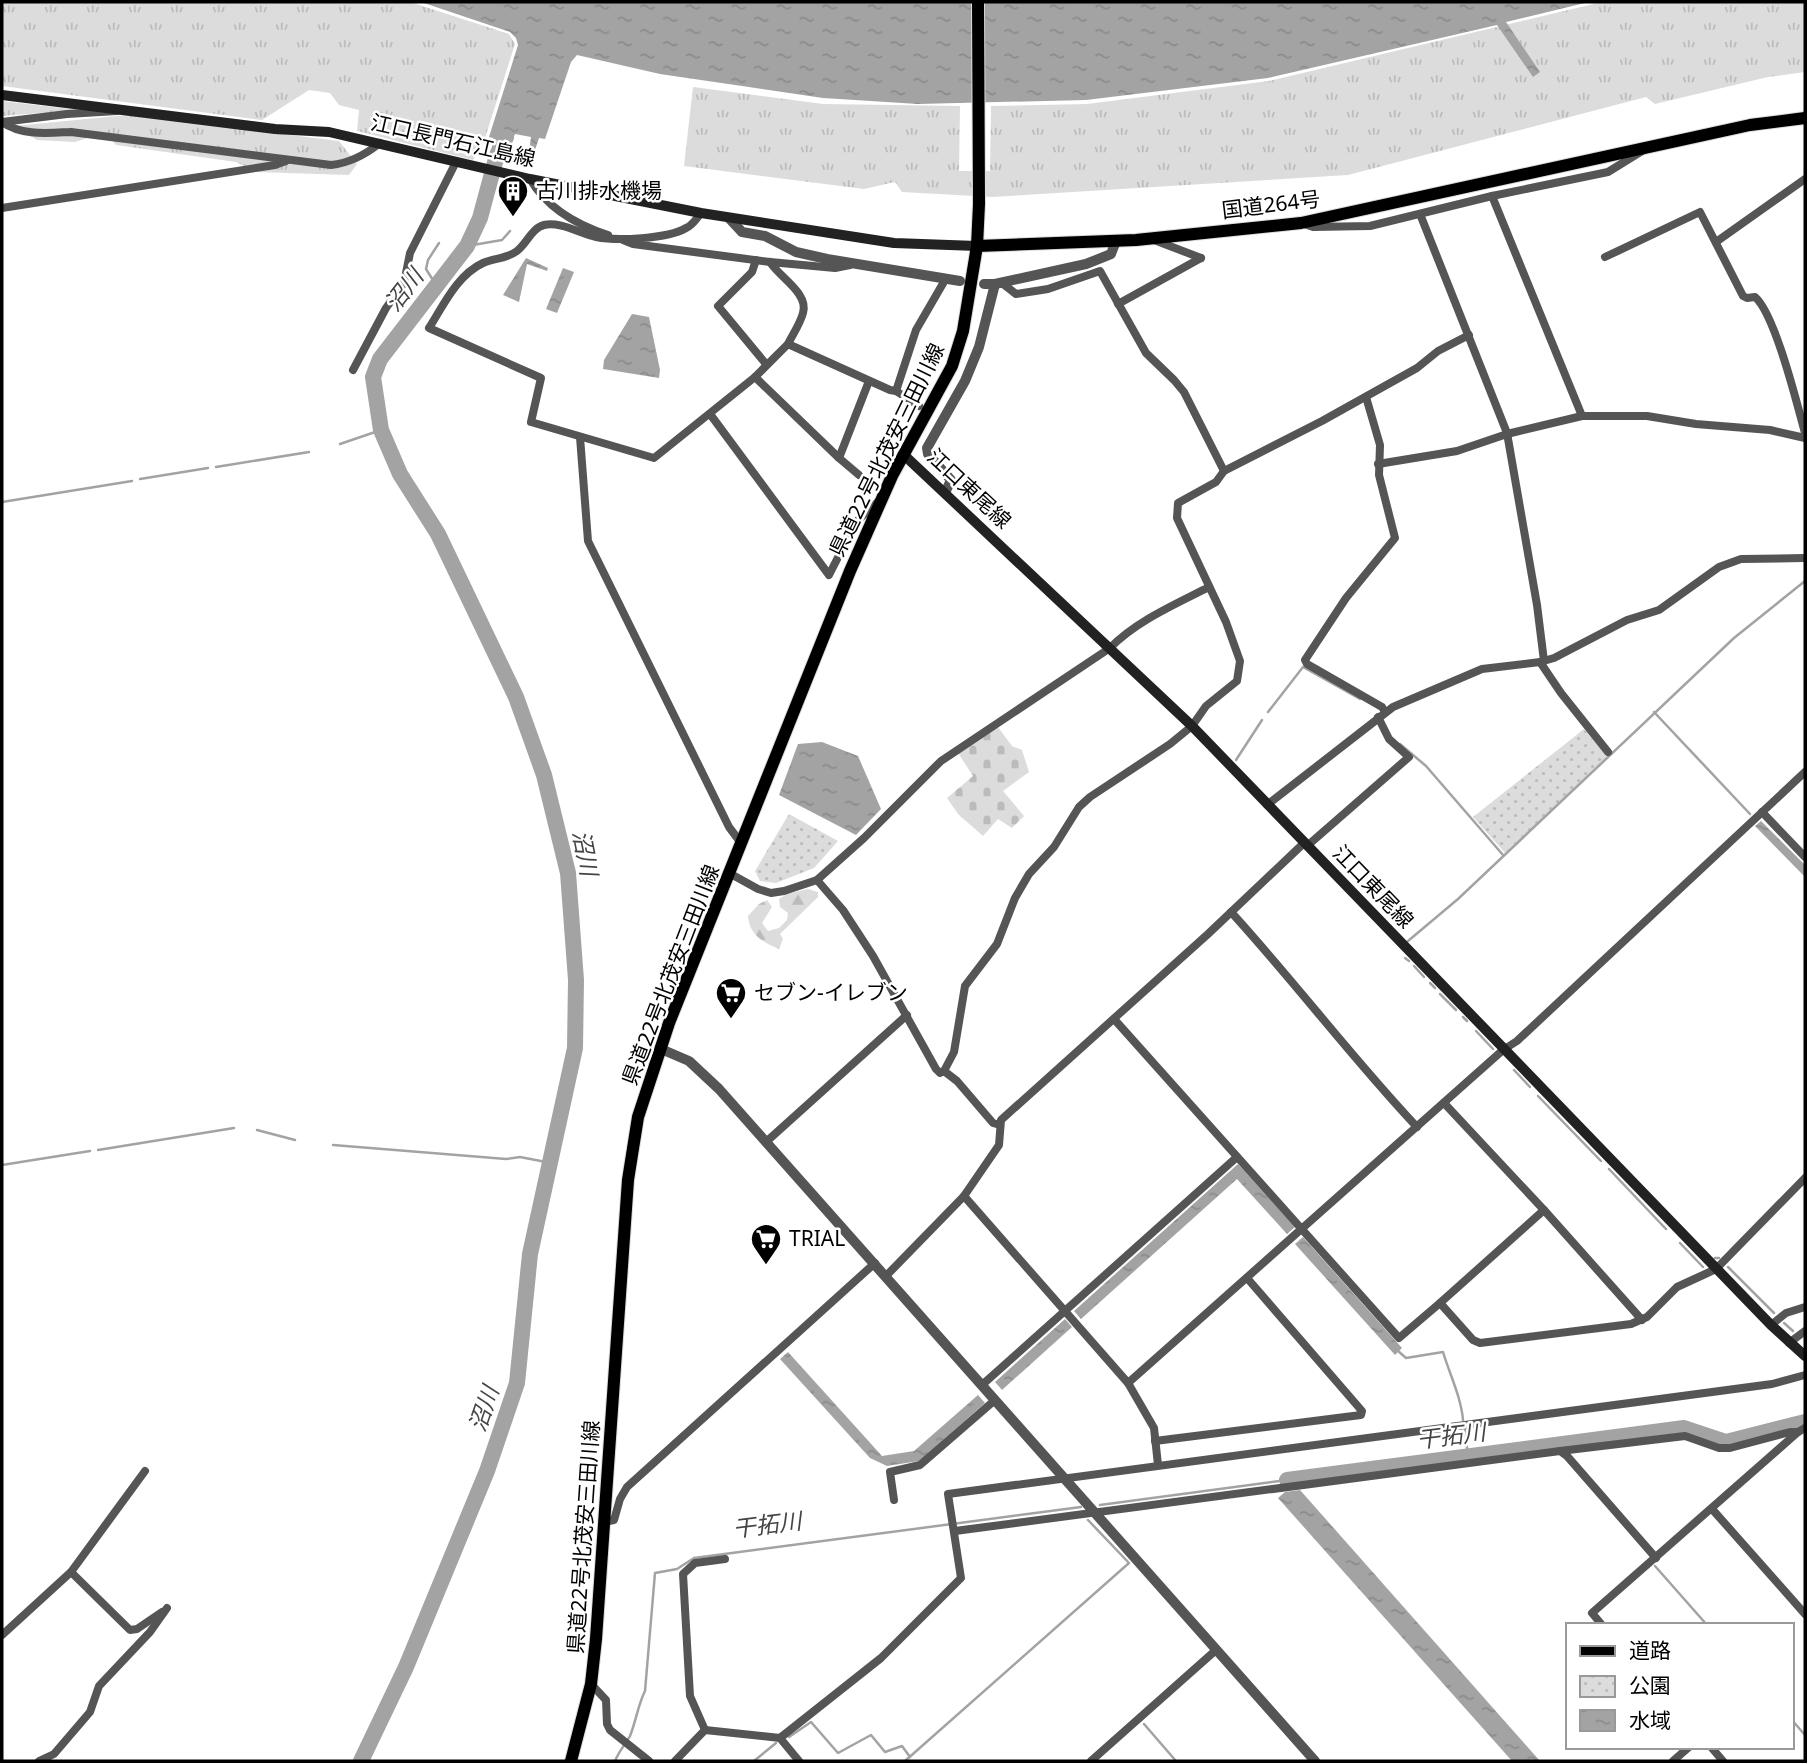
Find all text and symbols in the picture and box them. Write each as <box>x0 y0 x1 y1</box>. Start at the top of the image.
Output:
street label: 江口長門石江島線 <box>368 107 538 173</box>
building icon: 古川排水機場 <box>496 174 530 218</box>
place label: 古川排水機場 <box>536 176 662 204</box>
street label: 国道264号 <box>1220 184 1322 224</box>
water label: 沼川 <box>376 259 432 317</box>
street label: 県道22号北茂安三田川線 <box>822 338 950 561</box>
street label: 江口東尾線 <box>922 442 1018 534</box>
water label: 沼川 <box>566 827 607 881</box>
street label: 江口東尾線 <box>1327 839 1420 934</box>
street label: 県道22号北茂安三田川線 <box>615 860 725 1089</box>
supermarket icon: セブン-イレブン <box>714 976 748 1020</box>
place label: セブン-イレブン <box>754 978 908 1006</box>
supermarket icon: TRIAL <box>749 1222 783 1266</box>
place label: TRIAL <box>789 1224 845 1252</box>
water label: 沼川 <box>460 1379 507 1436</box>
water label: 干拓川 <box>1415 1415 1490 1455</box>
street label: 県道22号北茂安三田川線 <box>561 1419 605 1655</box>
water label: 干拓川 <box>731 1504 806 1544</box>
legend <box>1566 1623 1793 1749</box>
text: 道路 <box>1629 1636 1671 1664</box>
text: 公園 <box>1629 1671 1671 1699</box>
text: 水域 <box>1629 1706 1671 1734</box>

